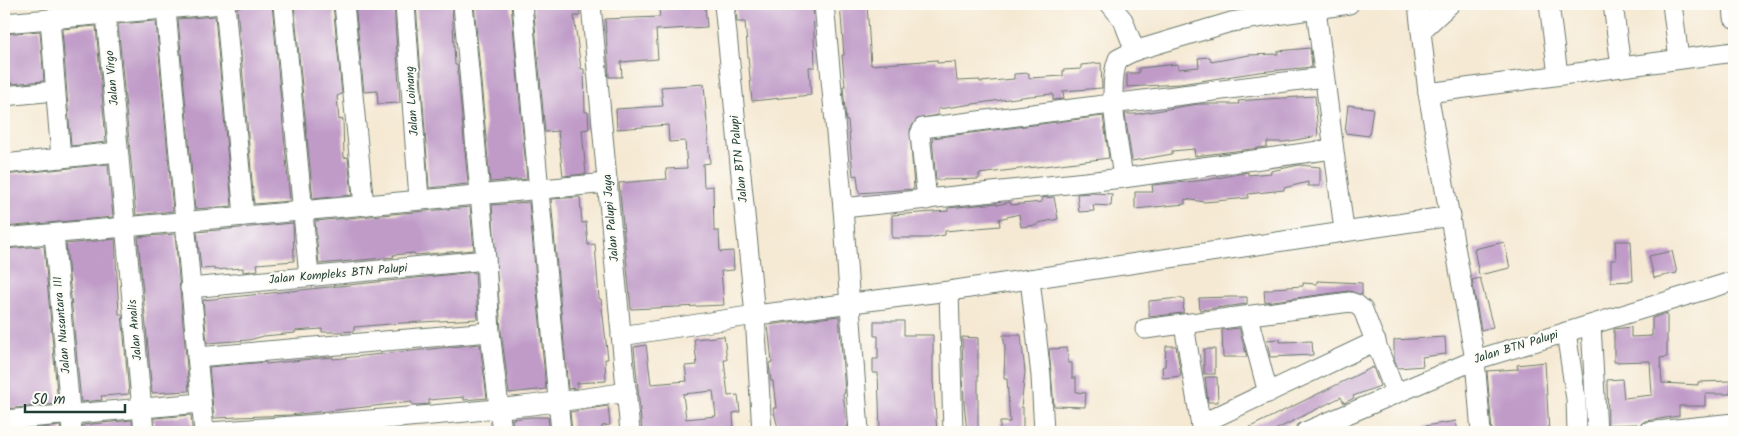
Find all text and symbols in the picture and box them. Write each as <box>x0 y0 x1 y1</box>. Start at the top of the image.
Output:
street label: Jalan Virgo <box>100 50 124 106</box>
street label: Jalan Loinang <box>400 65 424 137</box>
street label: Jalan BTN Palupi <box>725 113 753 203</box>
street label: Jalan Palupi Jaya <box>598 173 624 263</box>
street label: Jalan Kompleks BTN Palupi <box>268 258 409 290</box>
street label: Jalan Nusantara III <box>48 275 76 375</box>
street label: Jalan Analis <box>123 299 147 361</box>
street label: Jalan BTN Palupi <box>1471 325 1562 369</box>
scale bar <box>25 381 125 413</box>
text: 50 m <box>32 388 66 412</box>

